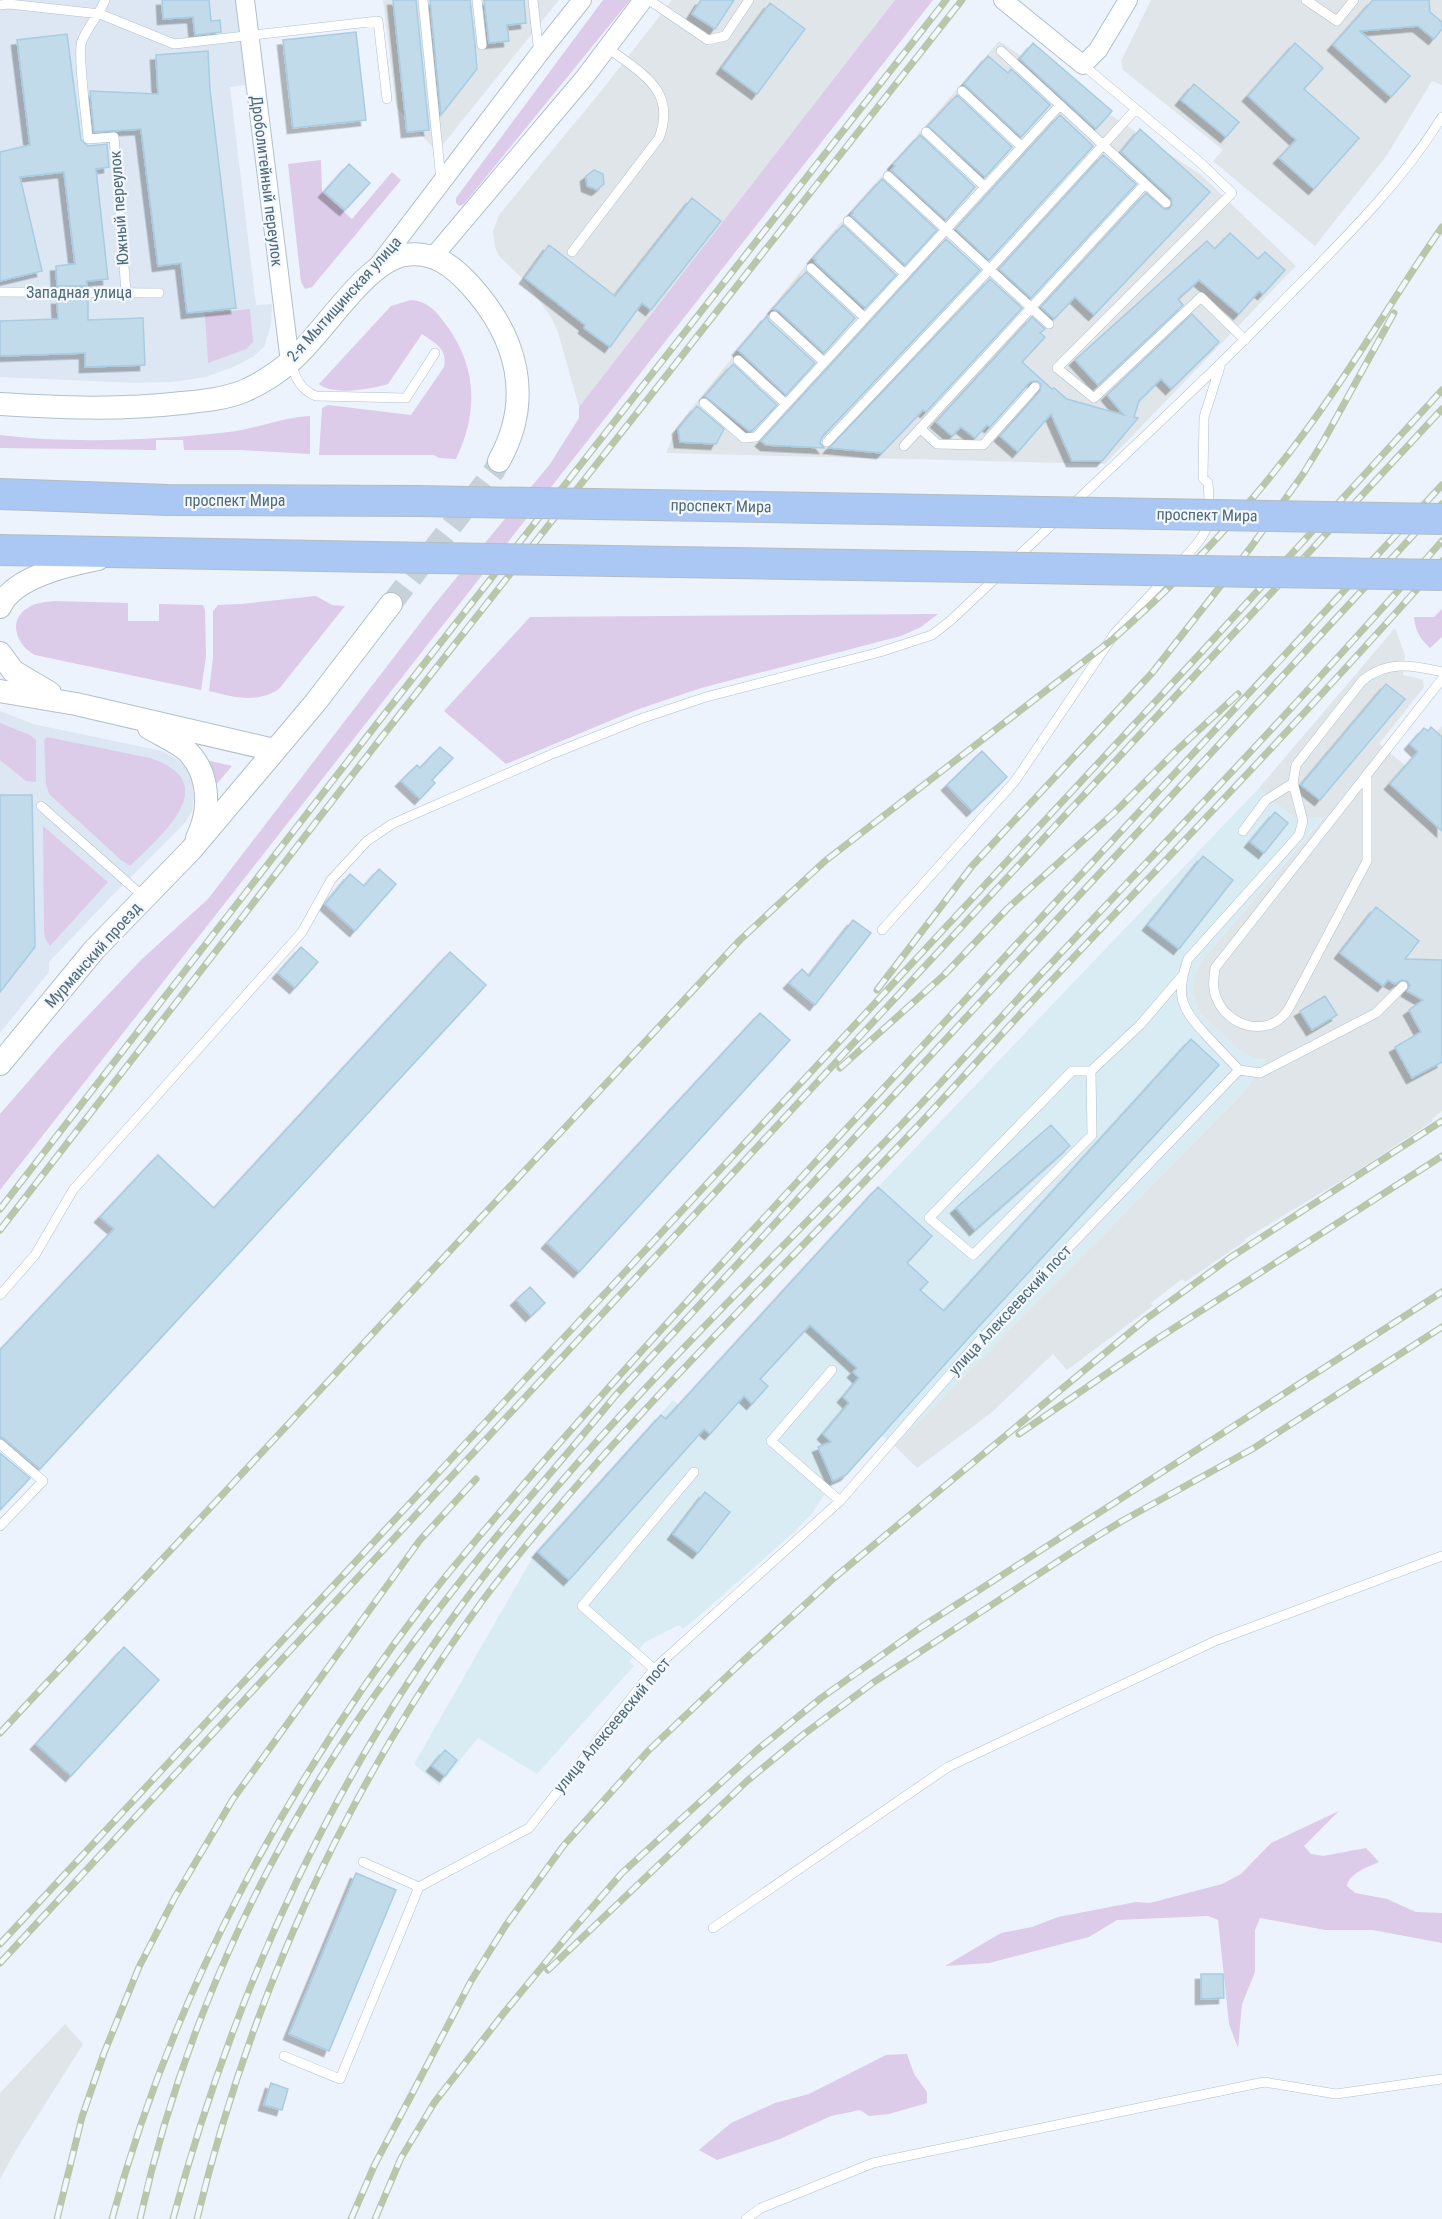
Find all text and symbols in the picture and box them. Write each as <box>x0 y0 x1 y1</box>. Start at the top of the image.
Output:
street label: Дроболитейный переулок <box>247 94 287 268</box>
street label: Южный переулок <box>105 150 132 266</box>
street label: 2-я Мытищинская улица <box>283 232 405 366</box>
street label: Западная улица <box>26 283 132 302</box>
street label: проспект Мира <box>184 491 286 510</box>
street label: проспект Мира <box>670 496 772 516</box>
street label: проспект Мира <box>1156 505 1258 525</box>
street label: Мурманский проезд <box>41 898 146 1012</box>
street label: улица Алексеевский пост <box>945 1241 1075 1379</box>
street label: улица Алексеевский пост <box>550 1653 674 1797</box>

